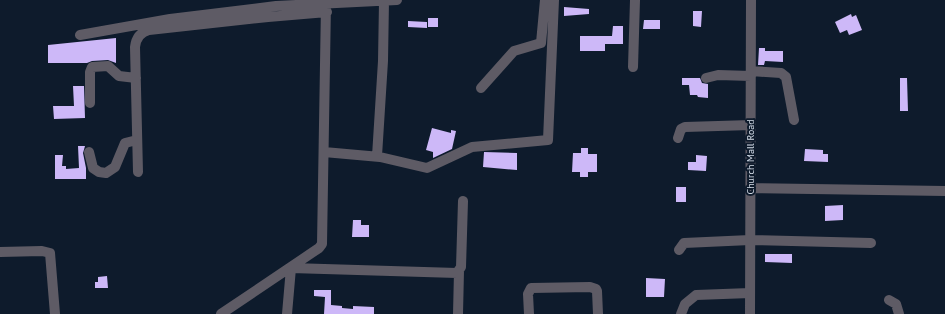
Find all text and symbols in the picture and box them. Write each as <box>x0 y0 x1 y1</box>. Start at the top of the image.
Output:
street label: Church Mall Road <box>744 119 757 195</box>

